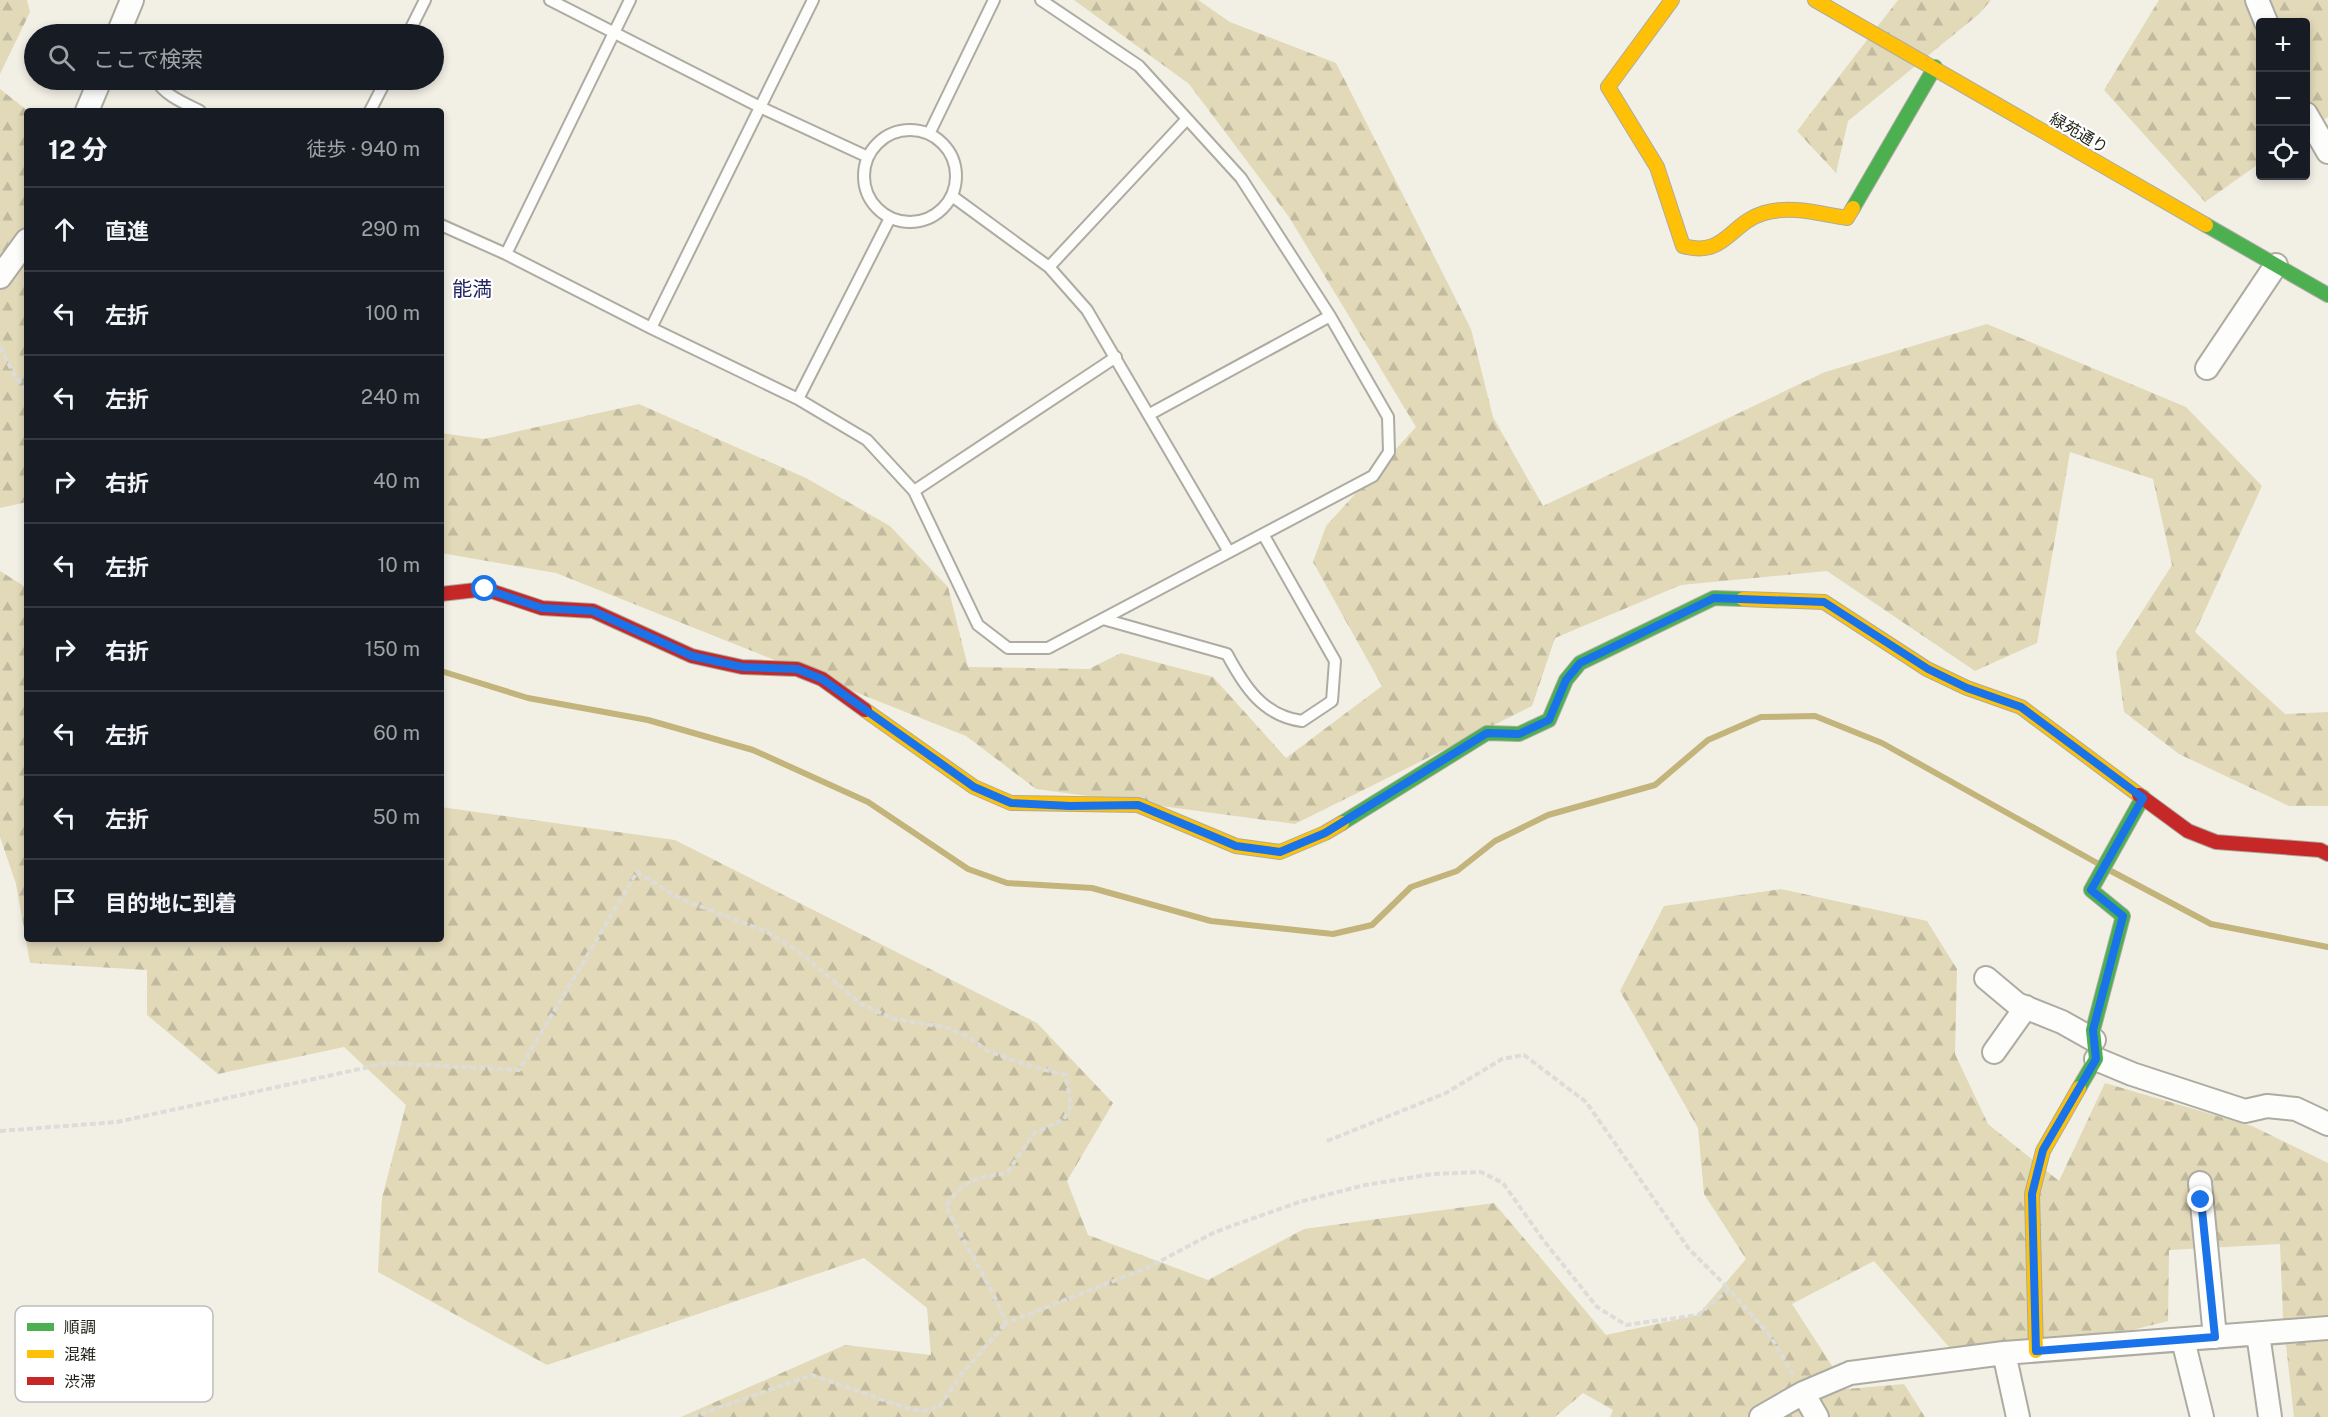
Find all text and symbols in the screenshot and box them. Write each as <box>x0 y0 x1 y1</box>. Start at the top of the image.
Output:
map controls <box>2256 18 2310 180</box>
button: + <box>2256 18 2310 72</box>
search box <box>24 24 444 90</box>
icon: search <box>45 41 78 74</box>
text: ここで検索 <box>93 46 203 72</box>
button: − <box>2256 72 2310 126</box>
street label: 緑苑通り <box>2047 109 2111 157</box>
button: locate <box>2256 126 2310 180</box>
text: 12 分 <box>48 134 108 165</box>
text: 徒歩 · 940 m <box>306 137 420 161</box>
icon: ahead <box>48 213 81 246</box>
text: 290 m <box>361 217 420 241</box>
text: 直進 <box>105 218 149 244</box>
district label: 能満 <box>452 277 492 301</box>
icon: left <box>48 297 81 330</box>
text: 100 m <box>365 301 420 325</box>
text: 左折 <box>105 302 149 328</box>
icon: left <box>48 381 81 414</box>
text: 240 m <box>361 385 420 409</box>
text: 左折 <box>105 386 149 412</box>
icon: right <box>48 465 81 498</box>
text: 40 m <box>373 469 420 493</box>
text: 右折 <box>105 470 149 496</box>
icon: left <box>48 549 81 582</box>
text: 10 m <box>377 553 420 577</box>
text: 左折 <box>105 554 149 580</box>
route start <box>471 575 497 601</box>
icon: right <box>48 633 81 666</box>
text: 150 m <box>365 637 420 661</box>
text: 右折 <box>105 638 149 664</box>
icon: left <box>48 717 81 750</box>
text: 60 m <box>373 721 420 745</box>
text: 左折 <box>105 722 149 748</box>
icon: left <box>48 801 81 834</box>
text: 50 m <box>373 805 420 829</box>
text: 左折 <box>105 806 149 832</box>
icon: arrive <box>48 885 81 918</box>
text: 目的地に到着 <box>105 890 237 916</box>
route end <box>2187 1186 2213 1212</box>
legend <box>15 1306 213 1402</box>
text: 順調 <box>64 1318 96 1337</box>
text: 混雑 <box>64 1345 96 1364</box>
text: 渋滞 <box>64 1372 96 1391</box>

